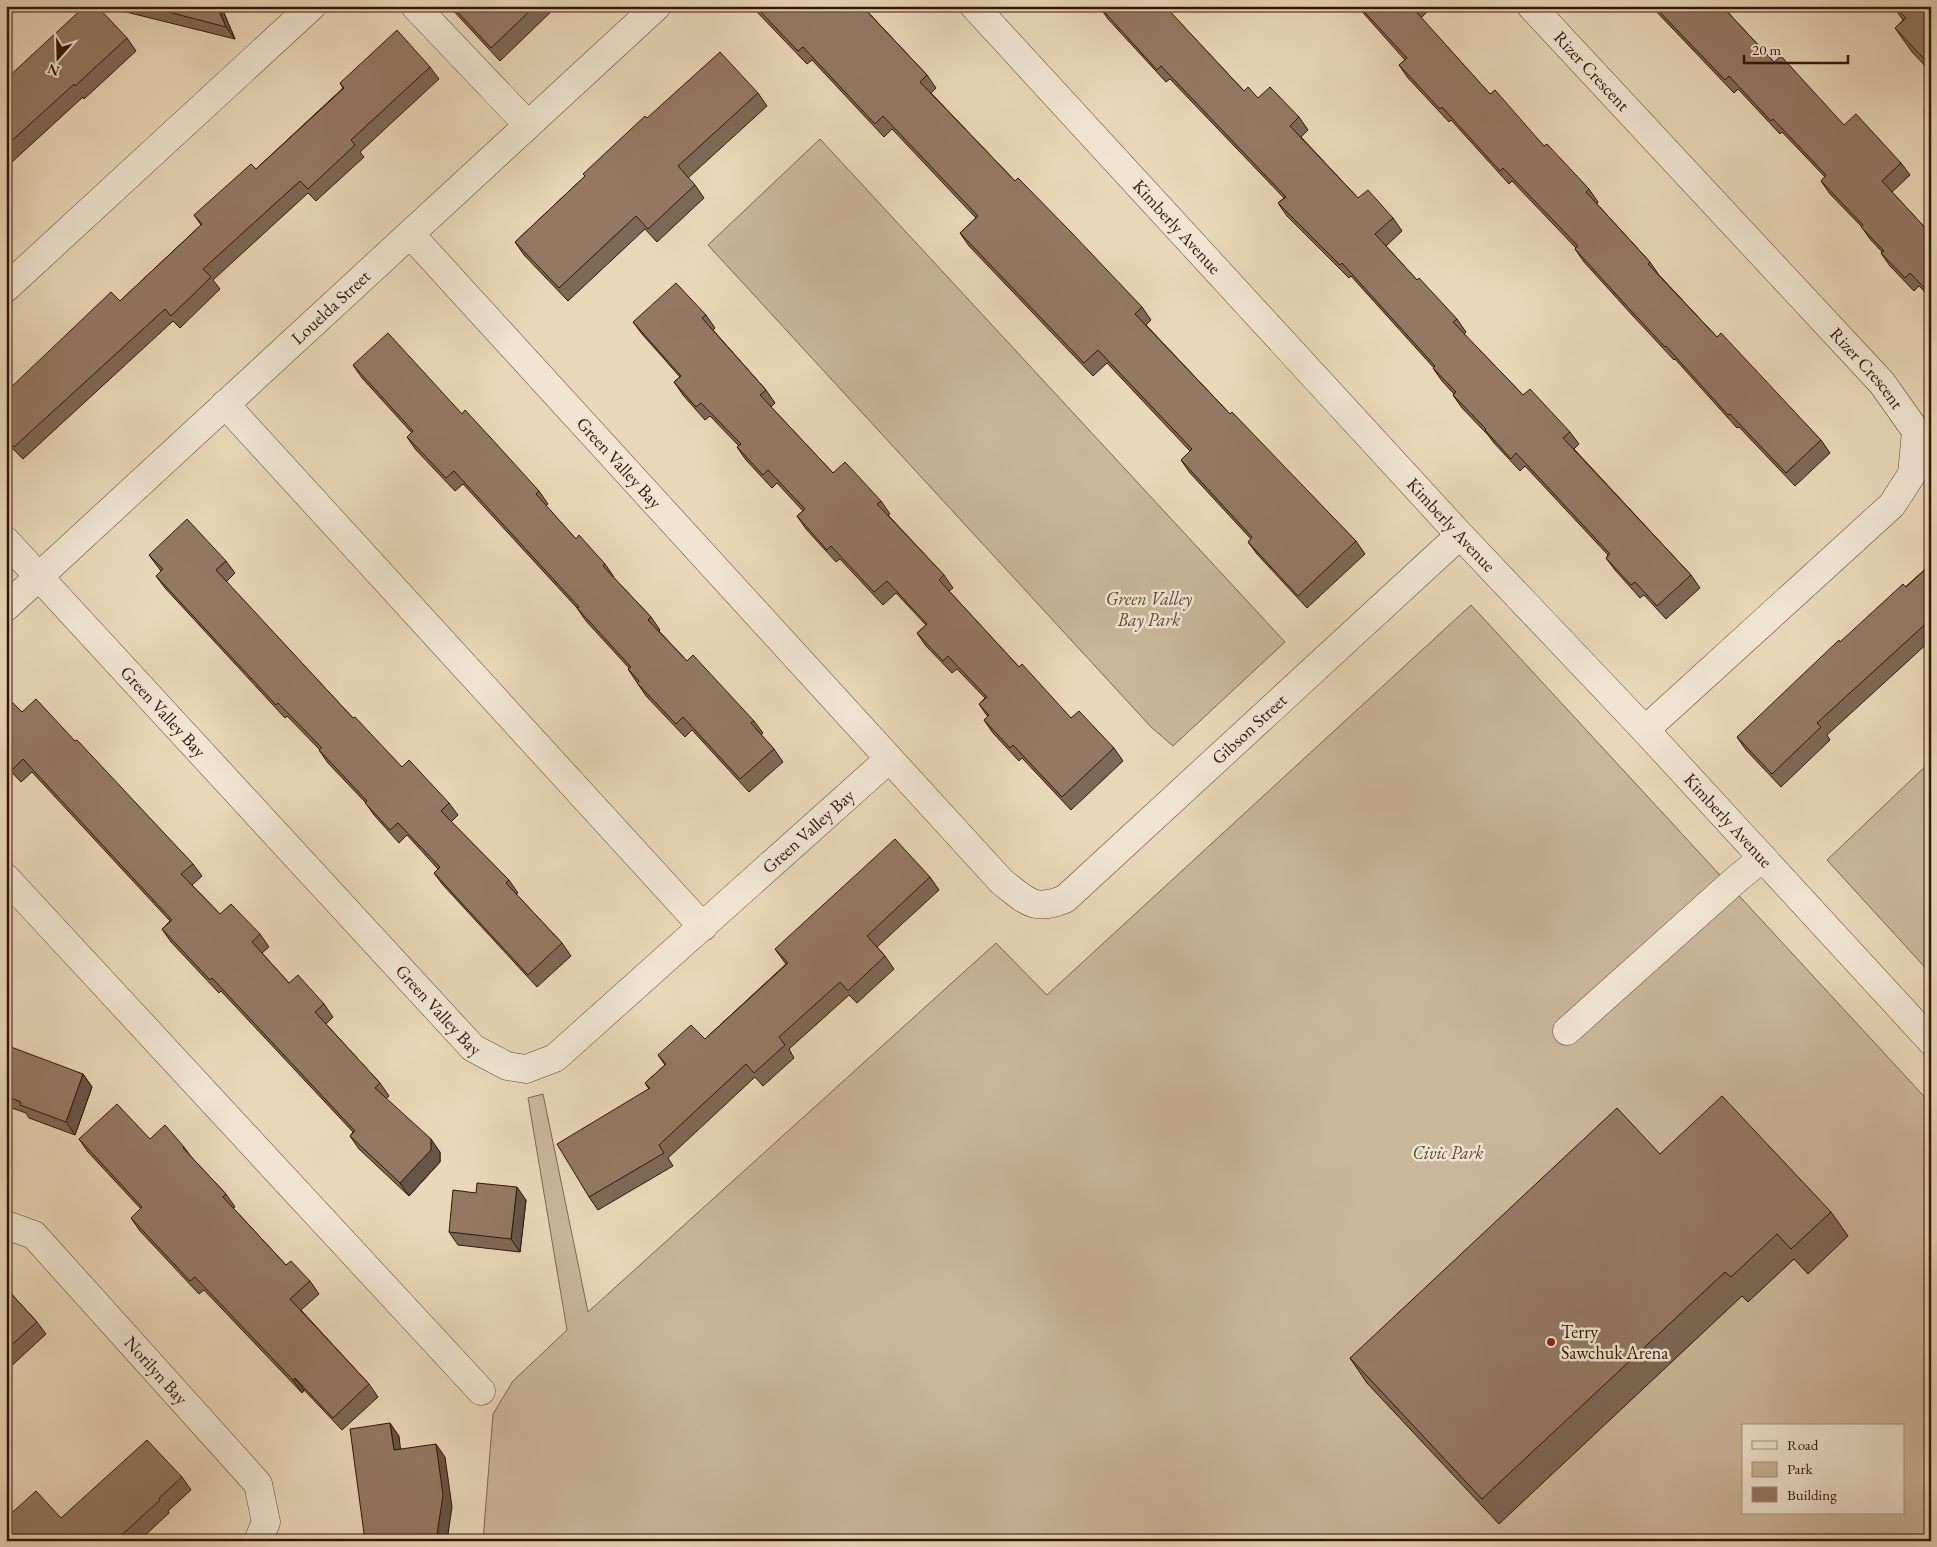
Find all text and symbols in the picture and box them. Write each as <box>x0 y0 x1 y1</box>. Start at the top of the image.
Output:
street label: Rizer Crescent <box>1549 26 1635 116</box>
north arrow <box>32 32 82 82</box>
scale bar <box>1744 32 1848 64</box>
text: 20 m <box>1752 40 1781 59</box>
text: N <box>45 60 62 81</box>
street label: Kimberly Avenue <box>1128 174 1227 279</box>
street label: Louelda Street <box>286 264 375 349</box>
street label: Rizer Crescent <box>1825 322 1909 414</box>
street label: Green Valley Bay <box>572 412 667 513</box>
street label: Kimberly Avenue <box>1402 473 1501 577</box>
park label: Green Valley Bay Park <box>1106 587 1193 632</box>
street label: Green Valley Bay <box>116 661 211 762</box>
street label: Gibson Street <box>1206 688 1292 769</box>
street label: Kimberly Avenue <box>1679 768 1778 872</box>
street label: Green Valley Bay <box>757 783 859 878</box>
street label: Green Valley Bay <box>391 959 485 1061</box>
park label: Civic Park <box>1412 1141 1484 1164</box>
place label: Terry Sawchuk Arena <box>1561 1320 1669 1364</box>
street label: Norilyn Bay <box>119 1331 193 1409</box>
marker: Terry Sawchuk Arena <box>1545 1336 1557 1348</box>
legend <box>1742 1424 1904 1514</box>
text: Road <box>1787 1435 1819 1454</box>
text: Park <box>1787 1459 1814 1478</box>
text: Building <box>1787 1485 1837 1504</box>

